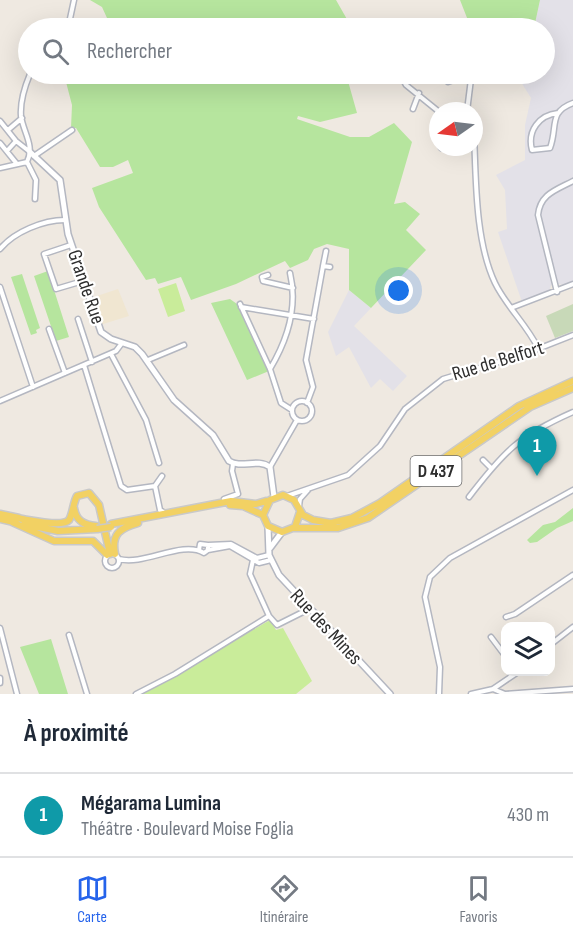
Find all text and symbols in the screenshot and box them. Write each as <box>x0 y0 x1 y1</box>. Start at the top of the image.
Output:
search box <box>18 18 555 84</box>
icon: search <box>39 35 72 68</box>
text: Rechercher <box>87 38 172 65</box>
north arrow <box>429 102 483 156</box>
street label: Grande Rue <box>62 247 110 327</box>
your location <box>384 276 413 305</box>
street label: Rue de Belfort <box>449 336 547 386</box>
pin: 1 <box>518 426 556 476</box>
road number: D 437 <box>410 456 462 486</box>
street label: Rue des Mines <box>285 584 367 670</box>
map controls <box>501 622 555 676</box>
button: layers <box>501 622 555 676</box>
text: À proximité <box>24 718 129 749</box>
text: Mégarama Lumina <box>81 790 221 817</box>
text: 1 <box>40 803 47 827</box>
text: 430 m <box>507 803 549 827</box>
text: Théâtre · Boulevard Moise Foglia <box>81 817 294 841</box>
tab: Carte <box>76 872 109 927</box>
tab: Itinéraire <box>260 872 308 927</box>
tab: Favoris <box>460 872 497 927</box>

